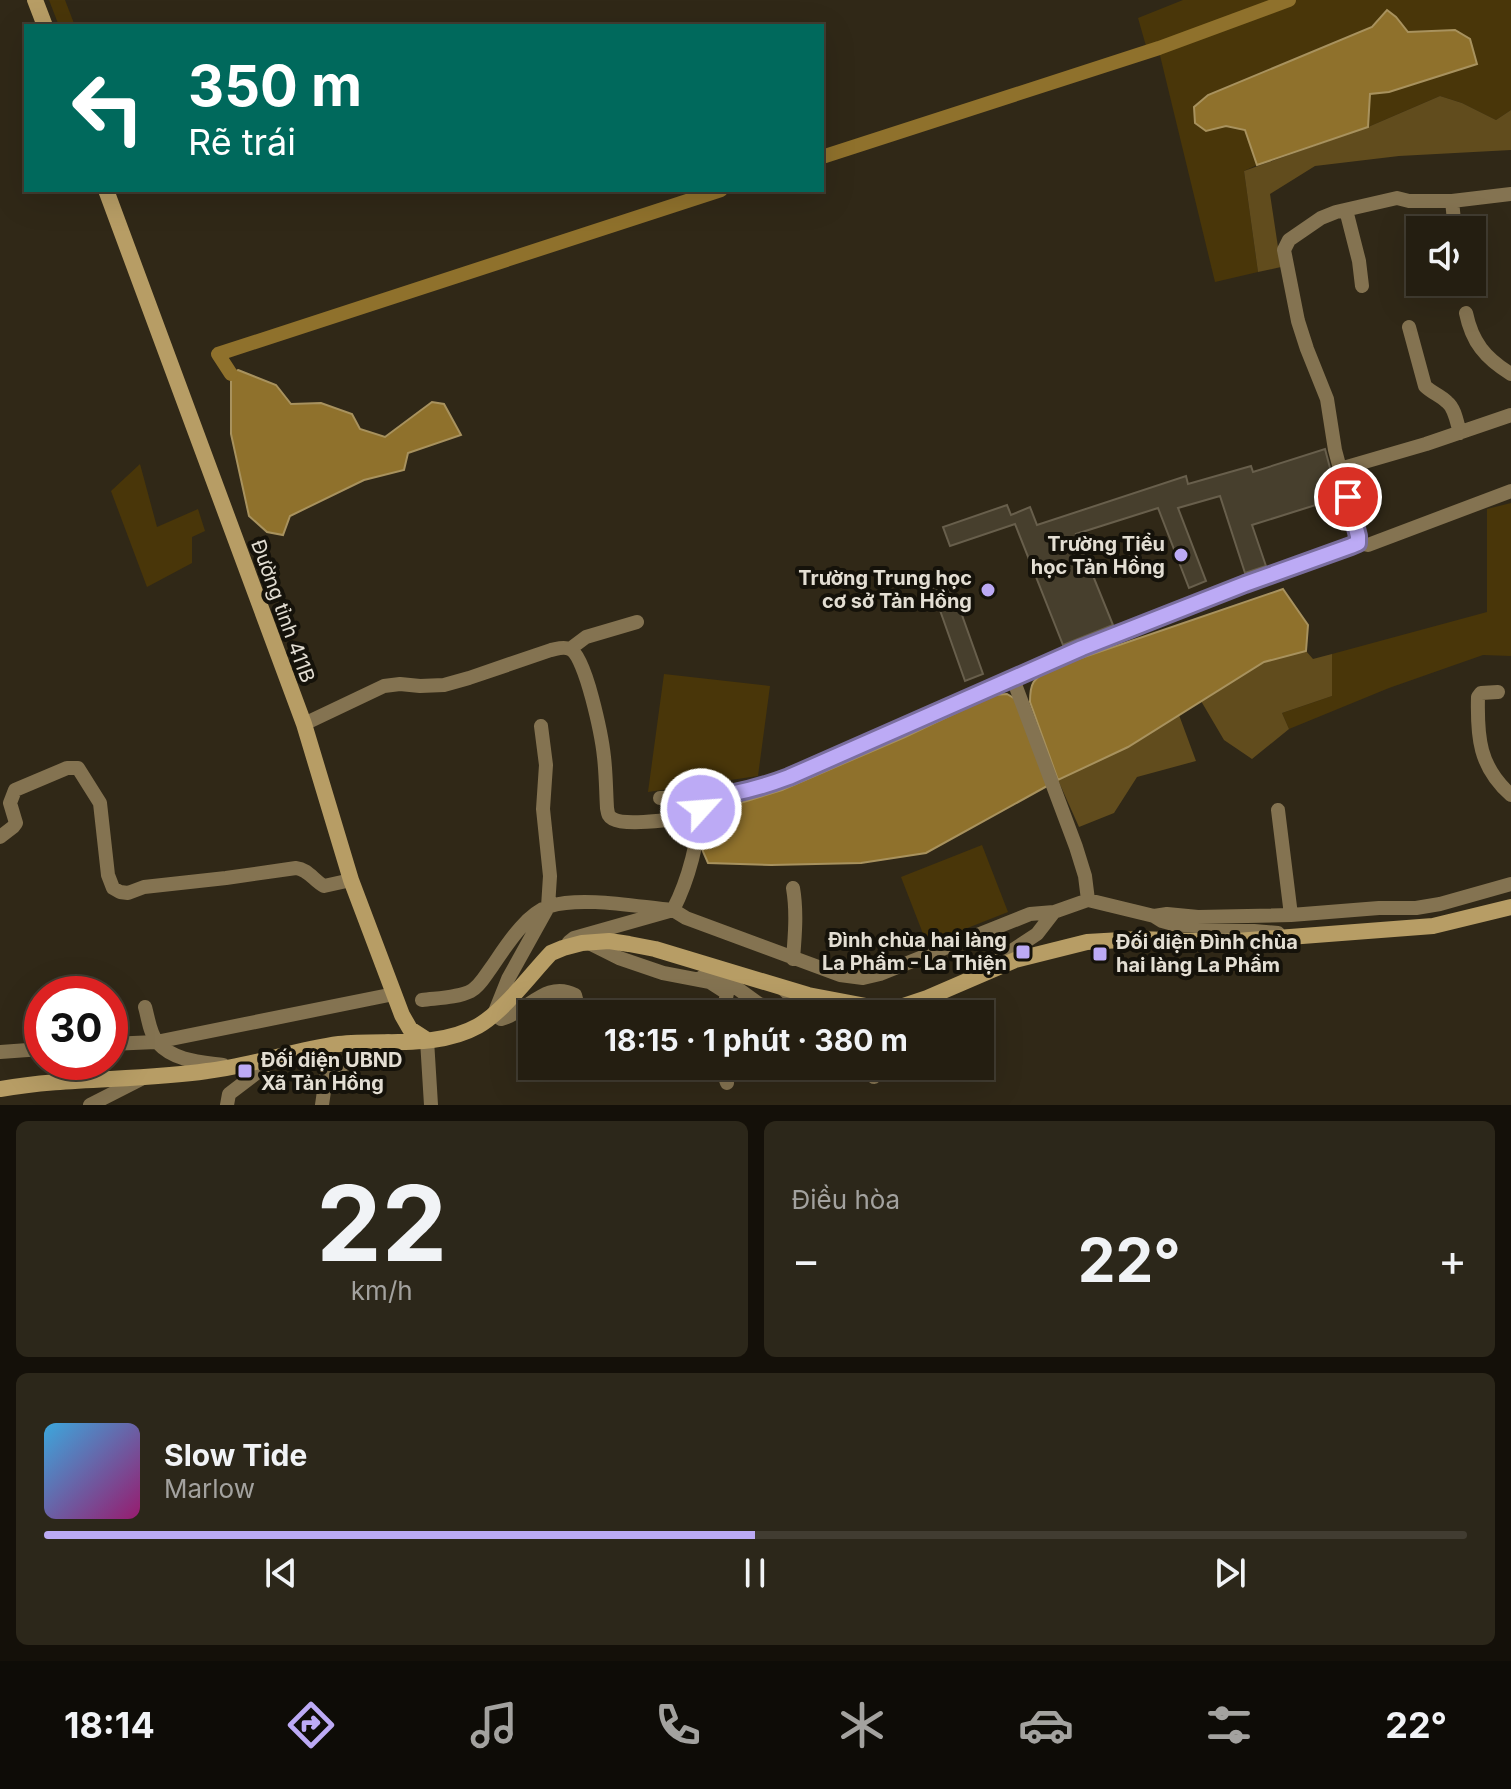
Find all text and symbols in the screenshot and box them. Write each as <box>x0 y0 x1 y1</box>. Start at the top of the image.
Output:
text: 350 m <box>188 52 362 120</box>
icon: left <box>56 56 160 160</box>
text: Rẽ trái <box>188 120 296 164</box>
map controls <box>1406 216 1486 296</box>
button: sound <box>1406 216 1486 296</box>
pin <box>1314 463 1382 531</box>
icon: arrive <box>1326 475 1370 519</box>
place label: Trường Tiểu học Tản Hồng <box>1031 532 1165 579</box>
street label: Đường tỉnh 411B <box>246 536 320 686</box>
marker: Trường Tiểu học Tản Hồng <box>1172 546 1190 564</box>
place label: Trường Trung học cơ sở Tản Hồng <box>798 566 972 613</box>
marker: Trường Trung học cơ sở Tản Hồng <box>979 581 997 599</box>
position arrow <box>659 767 743 851</box>
place label: Đình chùa hai làng La Phẩm - La Thiện <box>822 928 1007 975</box>
place label: Đối diện Đình chùa hai làng La Phẩm <box>1116 930 1298 977</box>
marker: Đình chùa hai làng La Phẩm - La Thiện <box>1014 943 1032 961</box>
marker: Đối diện Đình chùa hai làng La Phẩm <box>1091 945 1109 963</box>
speed limit sign: 30 <box>24 976 128 1080</box>
text: 18:15 · 1 phút · 380 m <box>604 1022 908 1058</box>
place label: Đối diện UBND Xã Tản Hồng <box>261 1048 403 1095</box>
marker: Đối diện UBND Xã Tản Hồng <box>236 1062 254 1080</box>
text: 22 <box>316 1160 447 1286</box>
text: Điều hòa <box>792 1184 900 1215</box>
text: 22° <box>1078 1224 1181 1296</box>
text: − <box>792 1233 821 1287</box>
text: + <box>1438 1233 1467 1287</box>
text: km/h <box>351 1275 413 1306</box>
text: Slow Tide <box>164 1437 307 1473</box>
text: Marlow <box>164 1473 255 1504</box>
icon: previous <box>259 1551 303 1595</box>
icon: pause <box>733 1551 777 1595</box>
icon: next <box>1208 1551 1252 1595</box>
icon: directions <box>283 1697 339 1753</box>
icon: music <box>466 1697 522 1753</box>
icon: phone <box>650 1697 706 1753</box>
icon: climate <box>834 1697 890 1753</box>
icon: car <box>1018 1697 1074 1753</box>
icon: filters <box>1201 1697 1257 1753</box>
text: 18:14 <box>64 1703 155 1747</box>
text: 22° <box>1385 1703 1447 1747</box>

